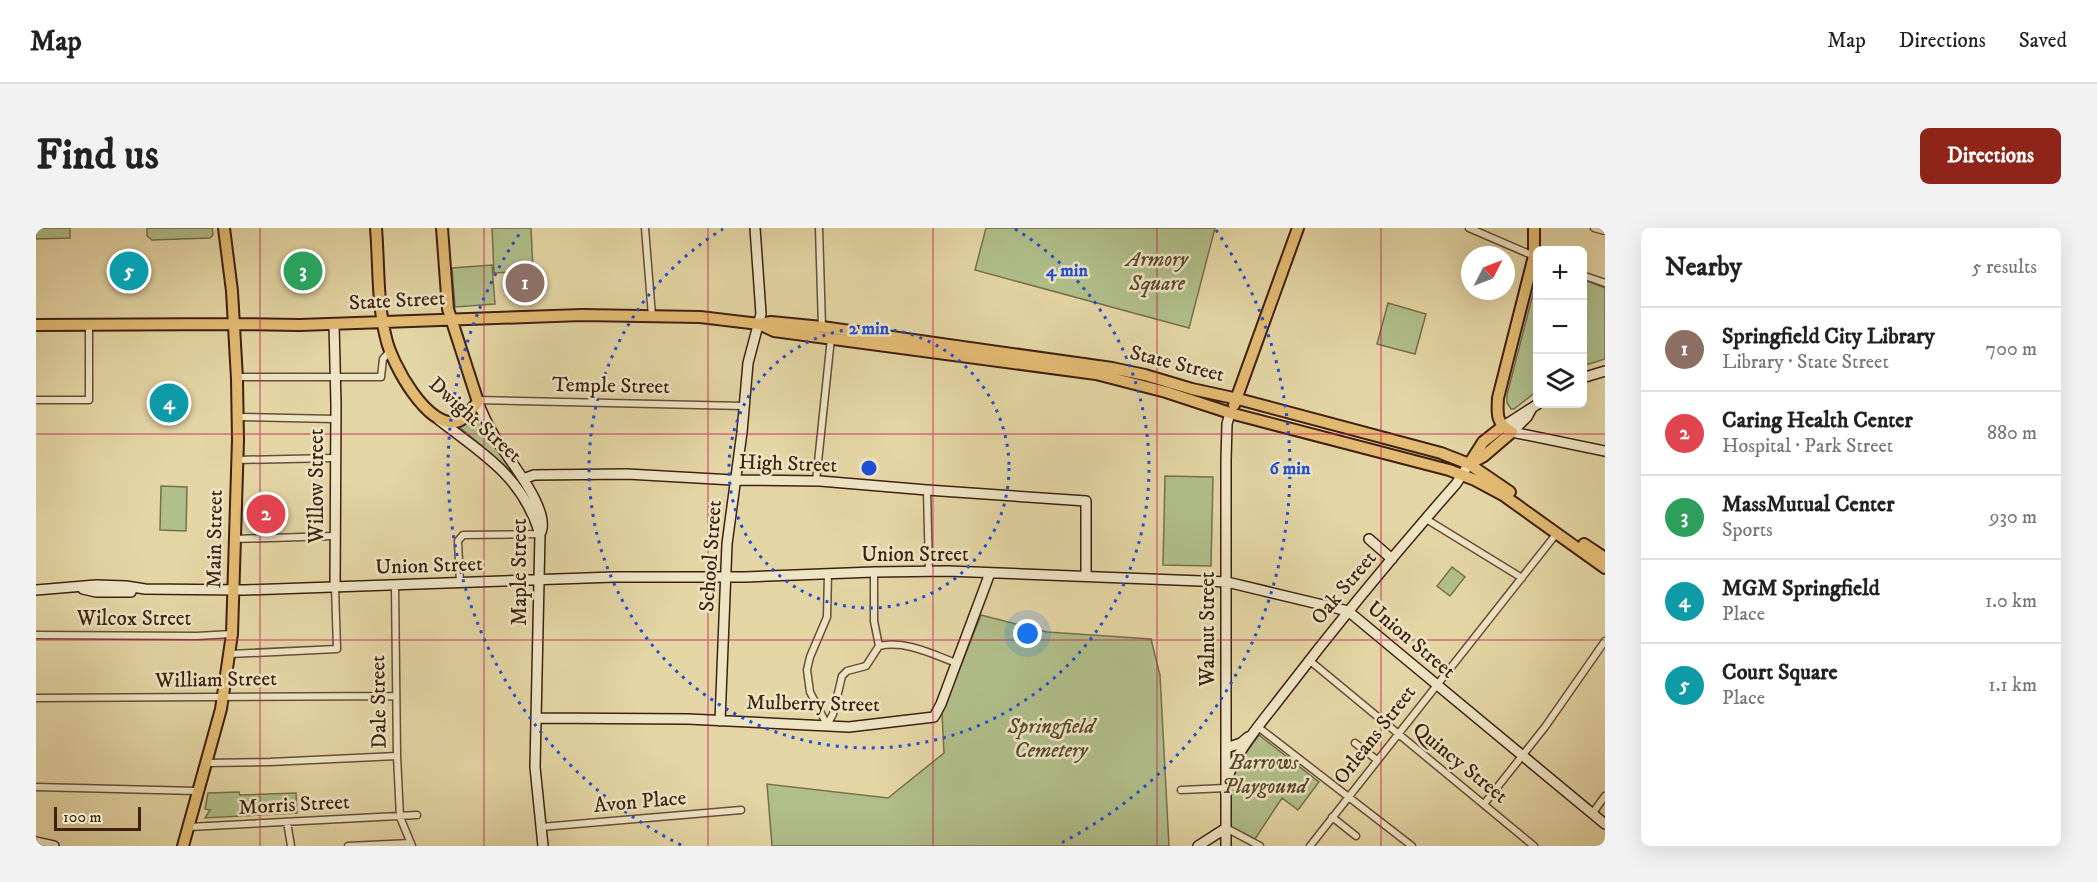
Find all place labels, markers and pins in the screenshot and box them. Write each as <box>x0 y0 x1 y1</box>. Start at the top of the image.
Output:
pin: 5 <box>110 248 148 294</box>
pin: 3 <box>284 248 322 294</box>
pin: 1 <box>506 260 544 306</box>
pin: 4 <box>150 380 188 426</box>
centre of rings <box>859 458 879 478</box>
pin: 2 <box>246 492 286 536</box>

